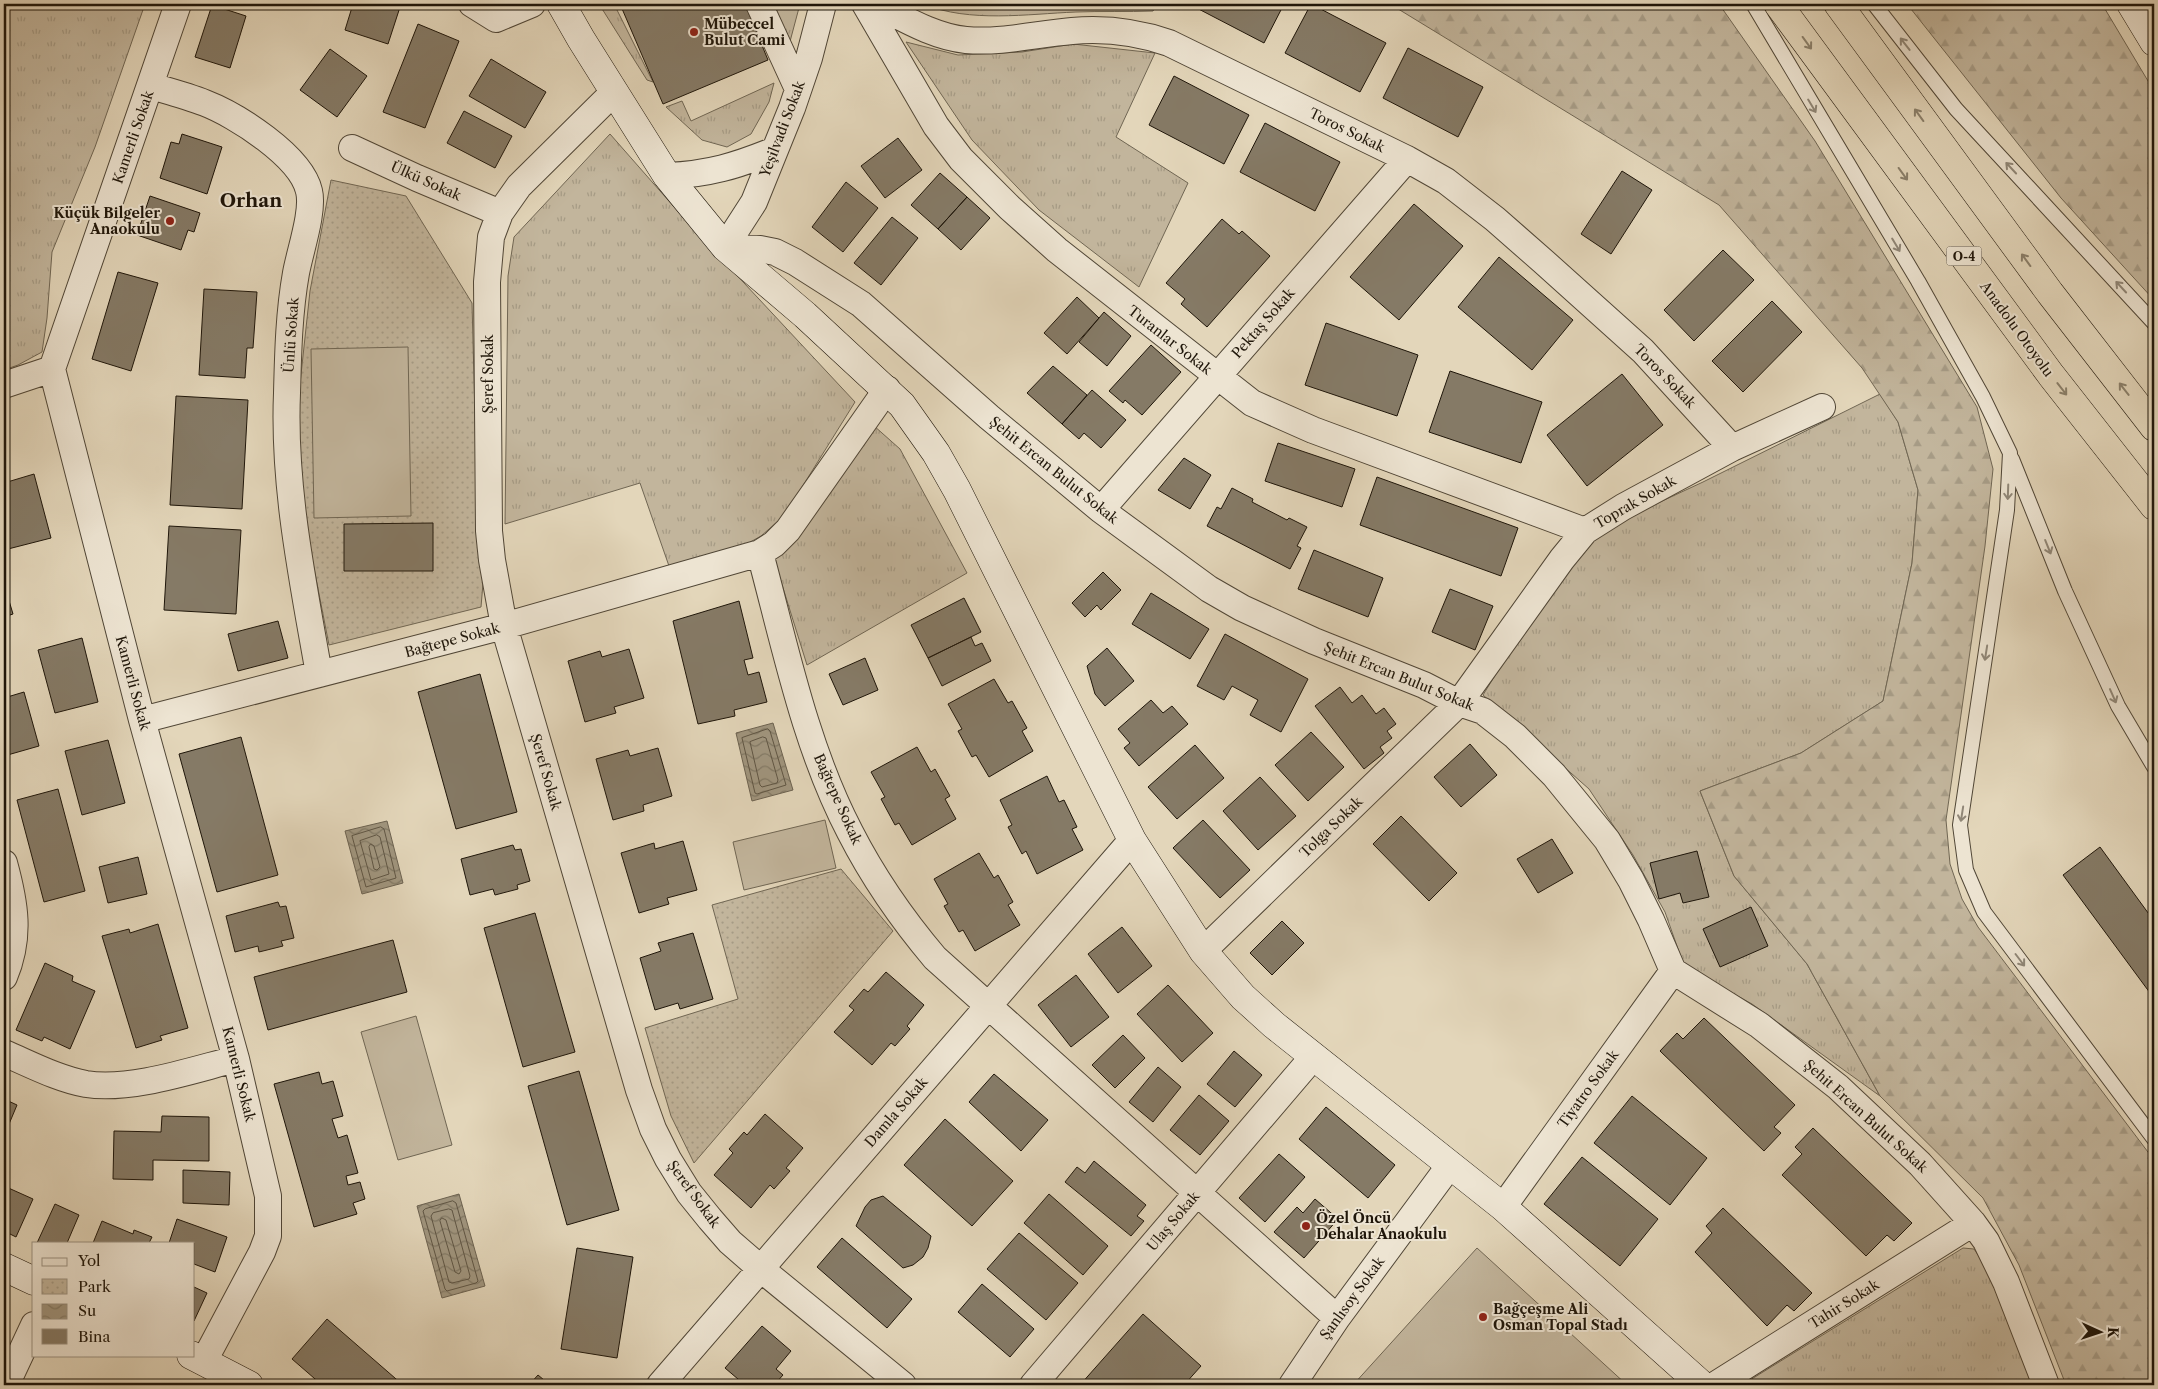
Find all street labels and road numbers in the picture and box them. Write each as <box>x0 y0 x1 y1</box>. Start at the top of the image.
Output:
street label: Yeşilvadi Sokak <box>755 77 809 181</box>
street label: Kamerli Sokak <box>109 87 158 186</box>
street label: Toros Sokak <box>1306 104 1389 156</box>
street label: Ülkü Sokak <box>388 157 465 205</box>
road number: O-4 <box>1946 247 1982 266</box>
street label: Anadolu Otoyolu <box>1976 277 2058 381</box>
street label: Pektaş Sokak <box>1228 284 1299 362</box>
street label: Ünlü Sokak <box>279 296 303 373</box>
street label: Turanlar Sokak <box>1124 302 1216 379</box>
street label: Şeref Sokak <box>479 334 497 413</box>
street label: Toros Sokak <box>1630 340 1701 412</box>
street label: Şehit Ercan Bulut Sokak <box>986 412 1123 528</box>
street label: Toprak Sokak <box>1591 471 1680 533</box>
street label: Bağtepe Sokak <box>402 618 502 661</box>
street label: Kamerli Sokak <box>112 634 155 733</box>
street label: Şehit Ercan Bulut Sokak <box>1321 638 1478 715</box>
street label: Şeref Sokak <box>526 732 566 813</box>
street label: Bağtepe Sokak <box>810 751 866 848</box>
street label: Tolga Sokak <box>1296 792 1367 861</box>
street label: Kamerli Sokak <box>218 1025 260 1124</box>
street label: Tiyatro Sokak <box>1554 1046 1623 1132</box>
street label: Şehit Ercan Bulut Sokak <box>1800 1056 1932 1177</box>
street label: Damla Sokak <box>861 1073 932 1151</box>
street label: Şeref Sokak <box>664 1157 725 1232</box>
street label: Ulaş Sokak <box>1143 1187 1204 1255</box>
street label: Şanlısoy Sokak <box>1316 1252 1389 1343</box>
street label: Tahir Sokak <box>1806 1275 1883 1333</box>

